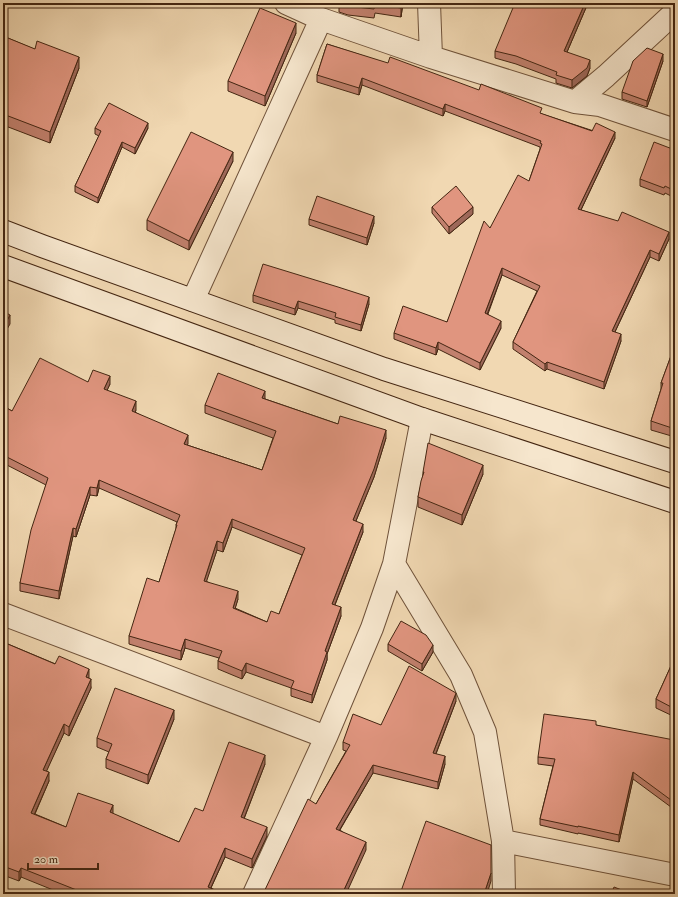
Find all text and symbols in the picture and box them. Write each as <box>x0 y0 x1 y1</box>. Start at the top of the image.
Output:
scale bar <box>28 845 98 871</box>
text: 20 m <box>34 852 59 867</box>

